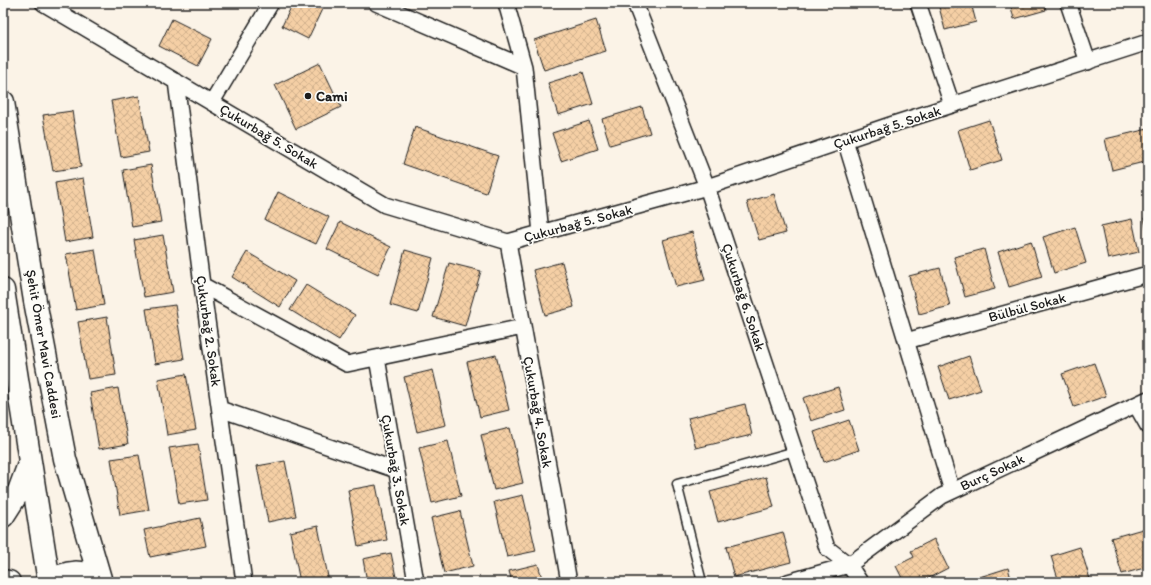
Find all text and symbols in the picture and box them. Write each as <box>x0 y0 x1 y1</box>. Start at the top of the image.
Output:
place label: Cami <box>316 88 348 105</box>
marker: Cami <box>303 91 313 101</box>
street label: Çukurbağ 5. Sokak <box>216 100 321 173</box>
street label: Çukurbağ 5. Sokak <box>831 102 943 153</box>
street label: Çukurbağ 5. Sokak <box>522 201 634 246</box>
street label: Çukurbağ 6. Sokak <box>718 241 769 353</box>
street label: Şehit Ömer Mavi Caddesi <box>22 268 65 420</box>
street label: Çukurbağ 2. Sokak <box>192 274 225 388</box>
street label: Bülbül Sokak <box>987 289 1068 326</box>
street label: Çukurbağ 4. Sokak <box>519 355 556 469</box>
street label: Çukurbağ 3. Sokak <box>377 413 414 527</box>
street label: Burç Sokak <box>957 450 1028 495</box>

